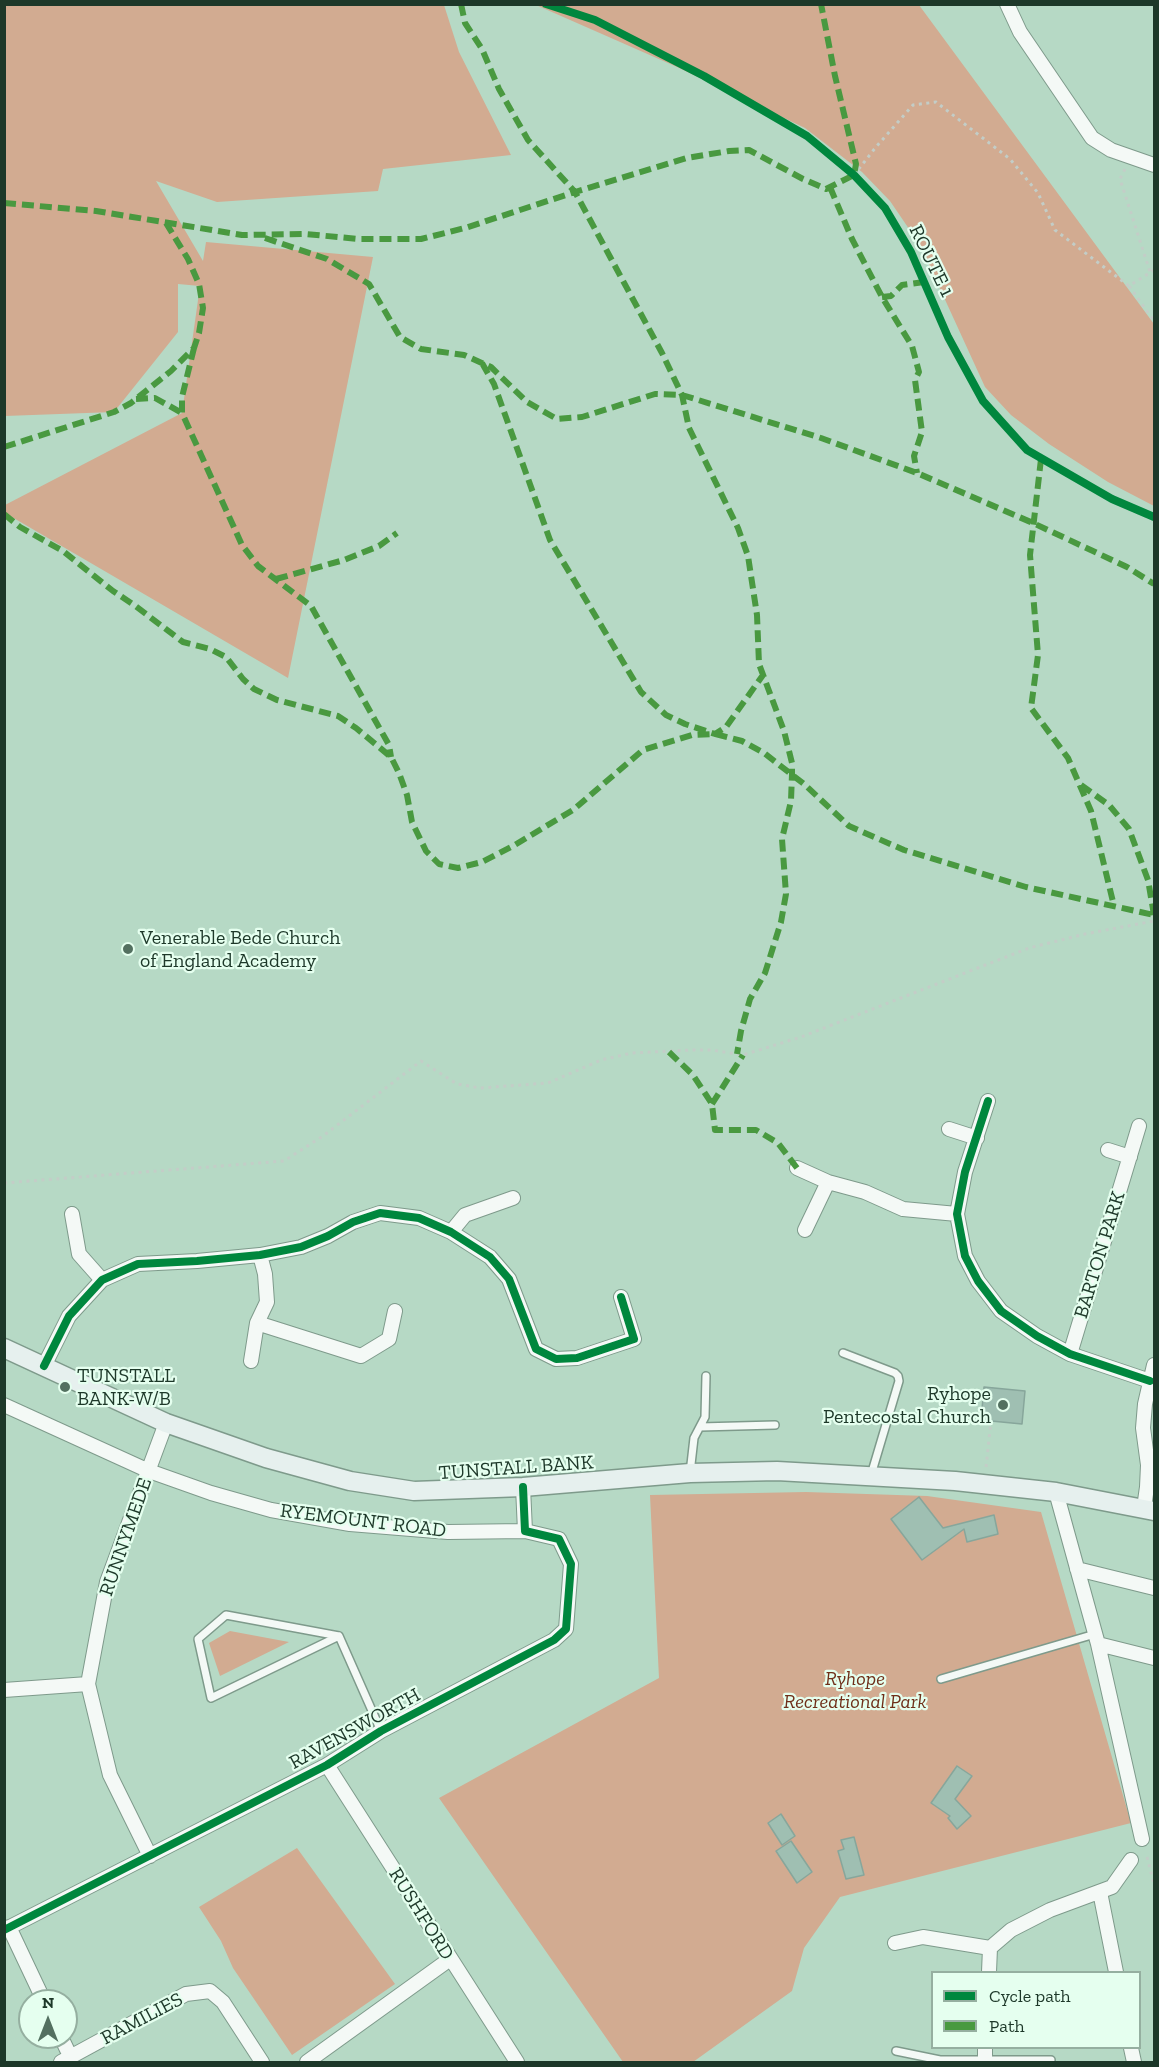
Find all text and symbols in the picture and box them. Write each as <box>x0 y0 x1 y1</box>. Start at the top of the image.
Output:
street label: ROUTE 1 <box>903 221 959 301</box>
place label: Venerable Bede Church of England Academy <box>140 926 340 973</box>
marker: Venerable Bede Church of England Academy <box>121 942 135 956</box>
street label: BARTON PARK <box>1069 1189 1131 1321</box>
place label: TUNSTALL BANK-W/B <box>77 1364 175 1411</box>
marker: TUNSTALL BANK-W/B <box>58 1380 72 1394</box>
place label: Ryhope Pentecostal Church <box>823 1382 991 1429</box>
marker: Ryhope Pentecostal Church <box>996 1398 1010 1412</box>
street label: TUNSTALL BANK <box>438 1451 594 1485</box>
street label: RUNNYMEDE <box>95 1475 157 1599</box>
street label: RYEMOUNT ROAD <box>279 1499 447 1543</box>
park label: Ryhope Recreational Park <box>784 1667 926 1714</box>
street label: RAVENSWORTH <box>285 1683 425 1775</box>
street label: RUSHFORD <box>383 1863 459 1965</box>
legend <box>931 1971 1141 2049</box>
text: Cycle path <box>989 1985 1071 2007</box>
street label: RAMILIES <box>97 1987 187 2051</box>
north arrow <box>18 1989 78 2049</box>
text: N <box>42 1993 54 2012</box>
text: Path <box>989 2015 1025 2037</box>

